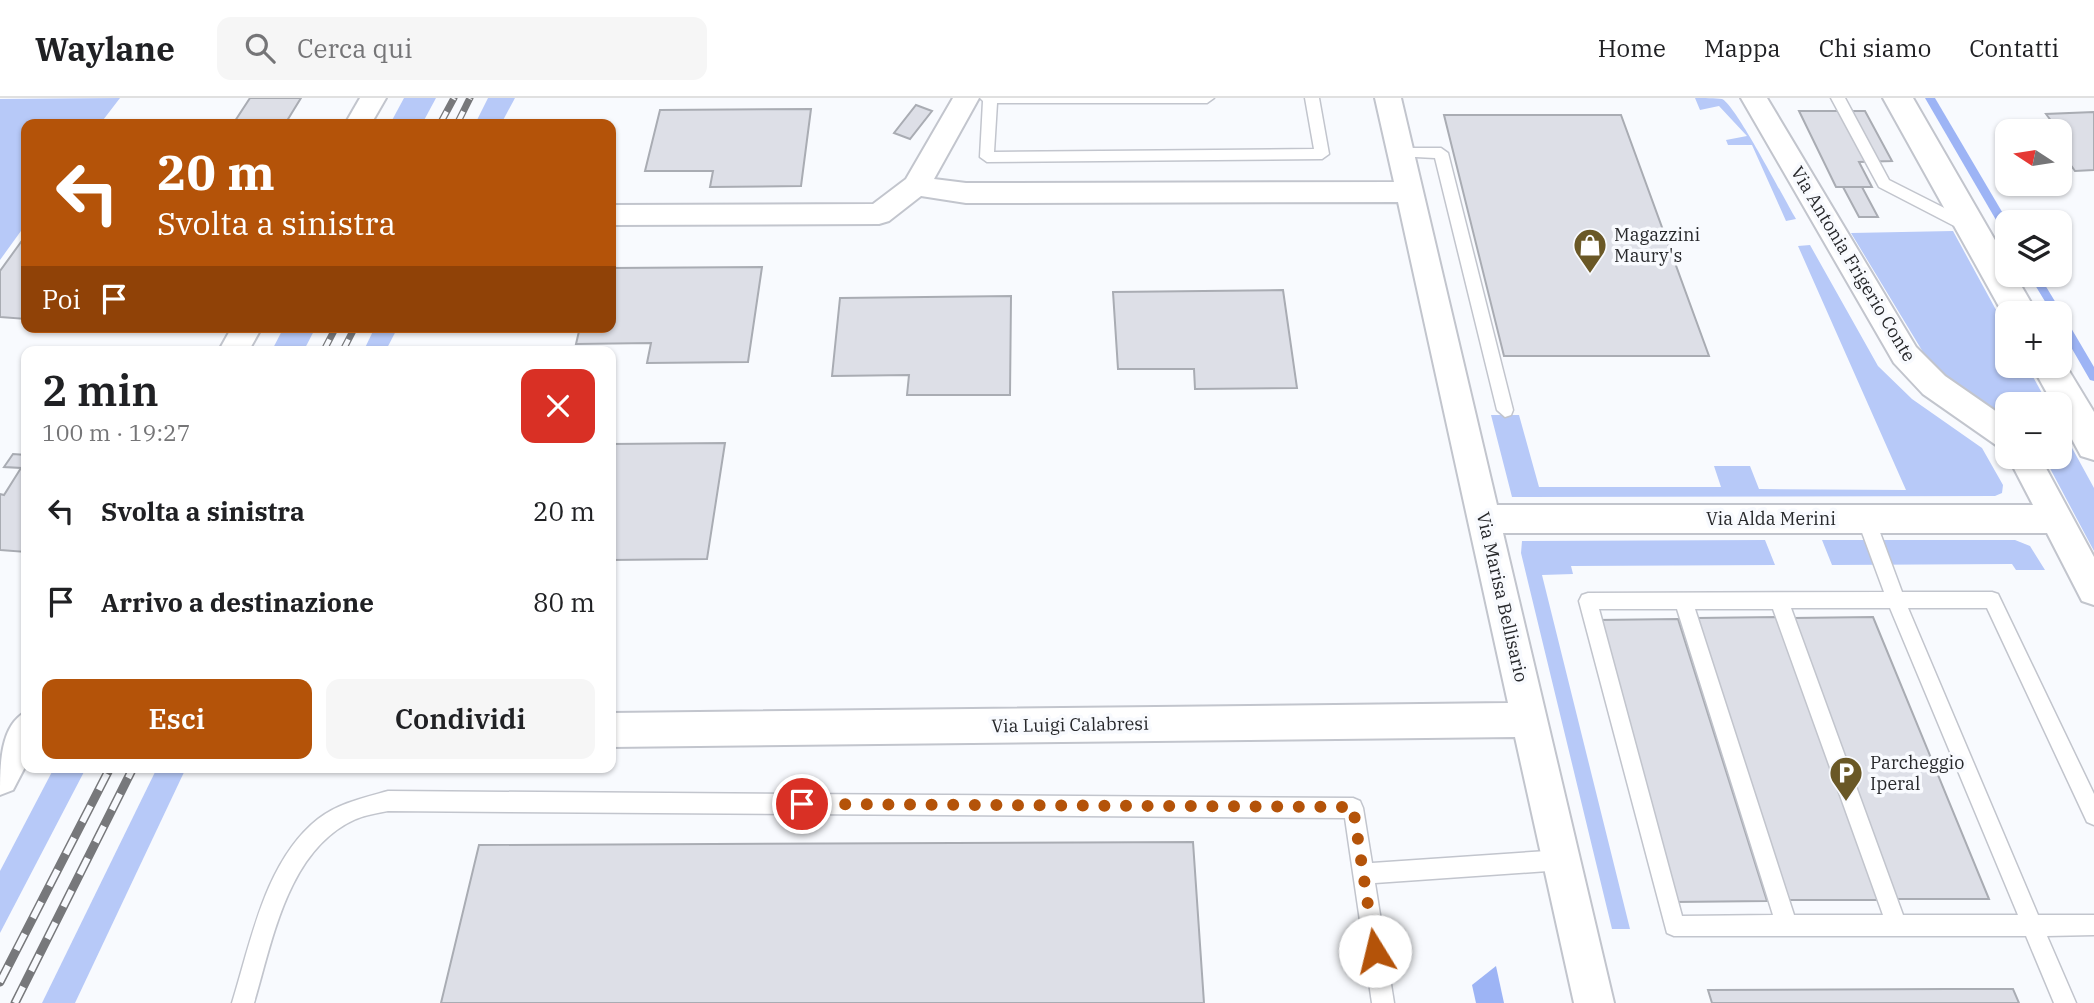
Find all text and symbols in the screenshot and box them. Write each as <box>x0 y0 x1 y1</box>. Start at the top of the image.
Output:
search box <box>217 17 707 80</box>
text: Waylane <box>35 27 175 70</box>
icon: search <box>241 29 279 67</box>
text: Cerca qui <box>297 31 412 65</box>
text: Home <box>1598 32 1666 64</box>
text: Mappa <box>1704 32 1781 64</box>
text: Chi siamo <box>1819 32 1931 64</box>
text: Contatti <box>1969 32 2059 64</box>
north arrow <box>1995 119 2072 196</box>
map controls <box>1995 119 2072 469</box>
text: 20 m <box>157 140 275 203</box>
icon: left <box>42 147 133 238</box>
street label: Via Antonia Frigerio Conte <box>1786 162 1921 366</box>
text: Svolta a sinistra <box>157 202 396 244</box>
button: layers <box>1995 210 2072 287</box>
place label: Magazzini Maury's <box>1614 223 1700 267</box>
shop icon: Magazzini Maury's <box>1571 226 1609 275</box>
icon: arrive <box>95 280 133 318</box>
text: Poi <box>42 282 81 316</box>
button: + <box>1995 301 2072 378</box>
text: 2 min <box>42 363 159 418</box>
button: close <box>521 369 595 443</box>
button: − <box>1995 392 2072 469</box>
text: 100 m · 19:27 <box>42 417 191 447</box>
icon: left <box>42 492 80 530</box>
text: Svolta a sinistra <box>101 494 305 528</box>
text: 20 m <box>533 494 595 528</box>
street label: Via Alda Merini <box>1706 507 1836 530</box>
street label: Via Marisa Bellisario <box>1472 510 1533 684</box>
icon: arrive <box>42 583 80 621</box>
text: Arrivo a destinazione <box>101 585 374 619</box>
text: 80 m <box>533 585 595 619</box>
button: Esci <box>42 679 312 759</box>
button: Condividi <box>326 679 595 759</box>
street label: Via Luigi Calabresi <box>991 712 1149 737</box>
place label: Parcheggio Iperal <box>1870 751 1964 795</box>
parking icon: Parcheggio Iperal <box>1827 754 1865 803</box>
pin <box>772 774 832 834</box>
icon: arrive <box>783 785 821 823</box>
position arrow <box>1338 914 1412 988</box>

